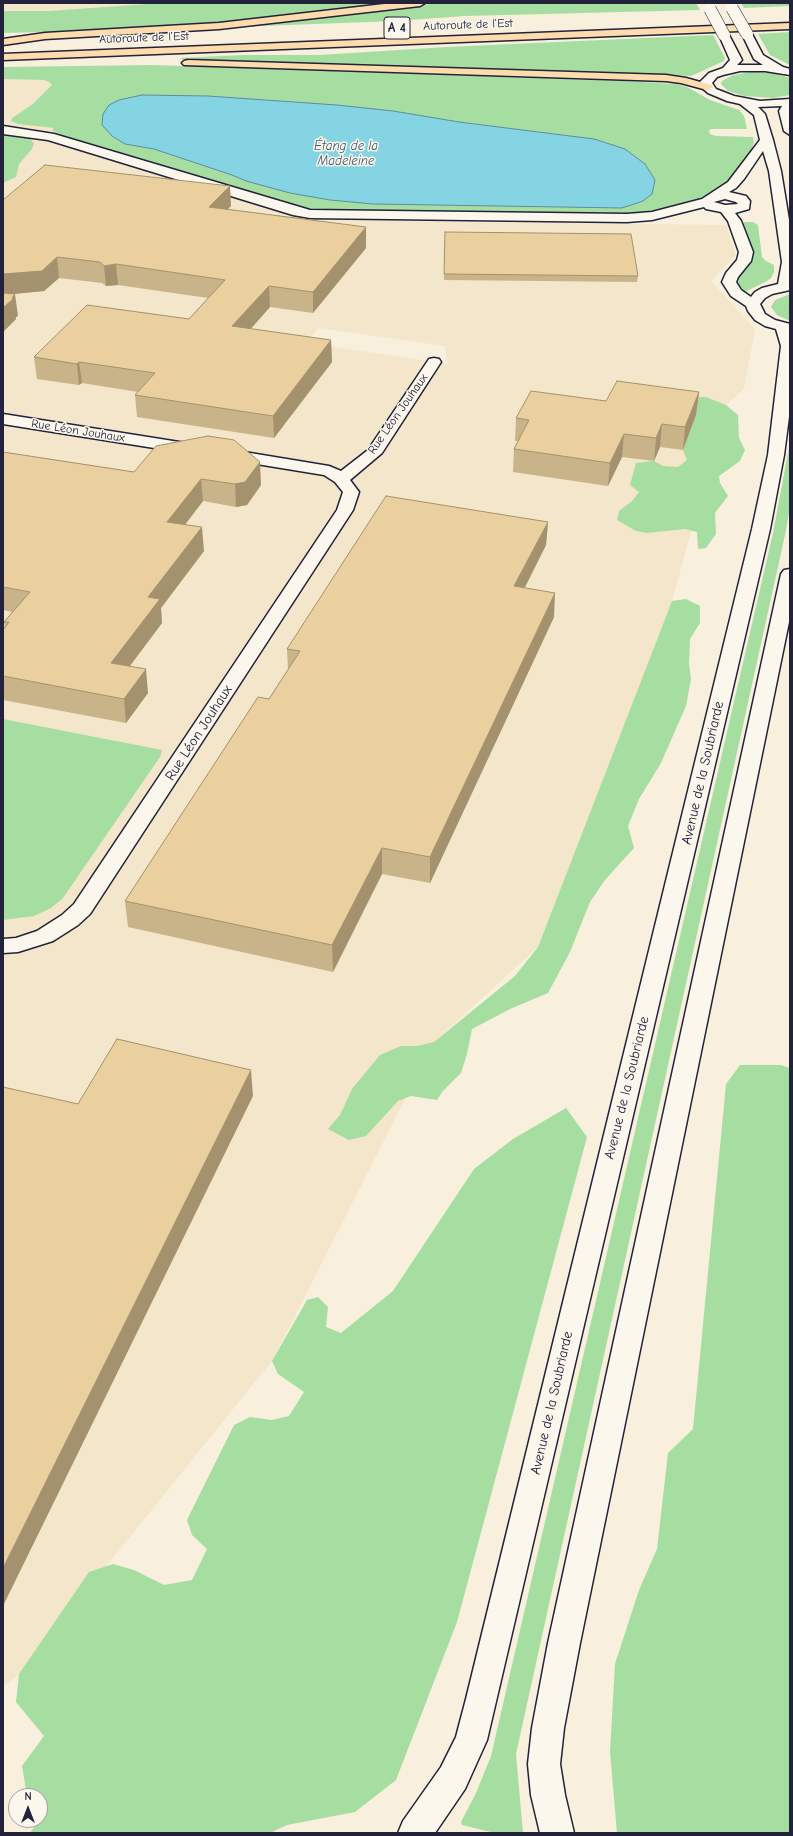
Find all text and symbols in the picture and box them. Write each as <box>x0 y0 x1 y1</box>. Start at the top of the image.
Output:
street label: Autoroute de l’Est <box>423 16 513 34</box>
road number: A 4 <box>384 17 410 39</box>
street label: Autoroute de l’Est <box>99 29 189 47</box>
water label: Étang de la Madeleine <box>314 138 378 169</box>
street label: Rue Léon Jouhaux <box>365 371 431 457</box>
street label: Rue Léon Jouhaux <box>30 416 126 446</box>
street label: Rue Léon Jouhaux <box>162 682 236 784</box>
street label: Avenue de la Soubriarde <box>678 700 728 846</box>
street label: Avenue de la Soubriarde <box>601 1015 653 1161</box>
street label: Avenue de la Soubriarde <box>527 1330 577 1476</box>
north arrow <box>8 1788 48 1828</box>
text: N <box>24 1790 32 1803</box>

